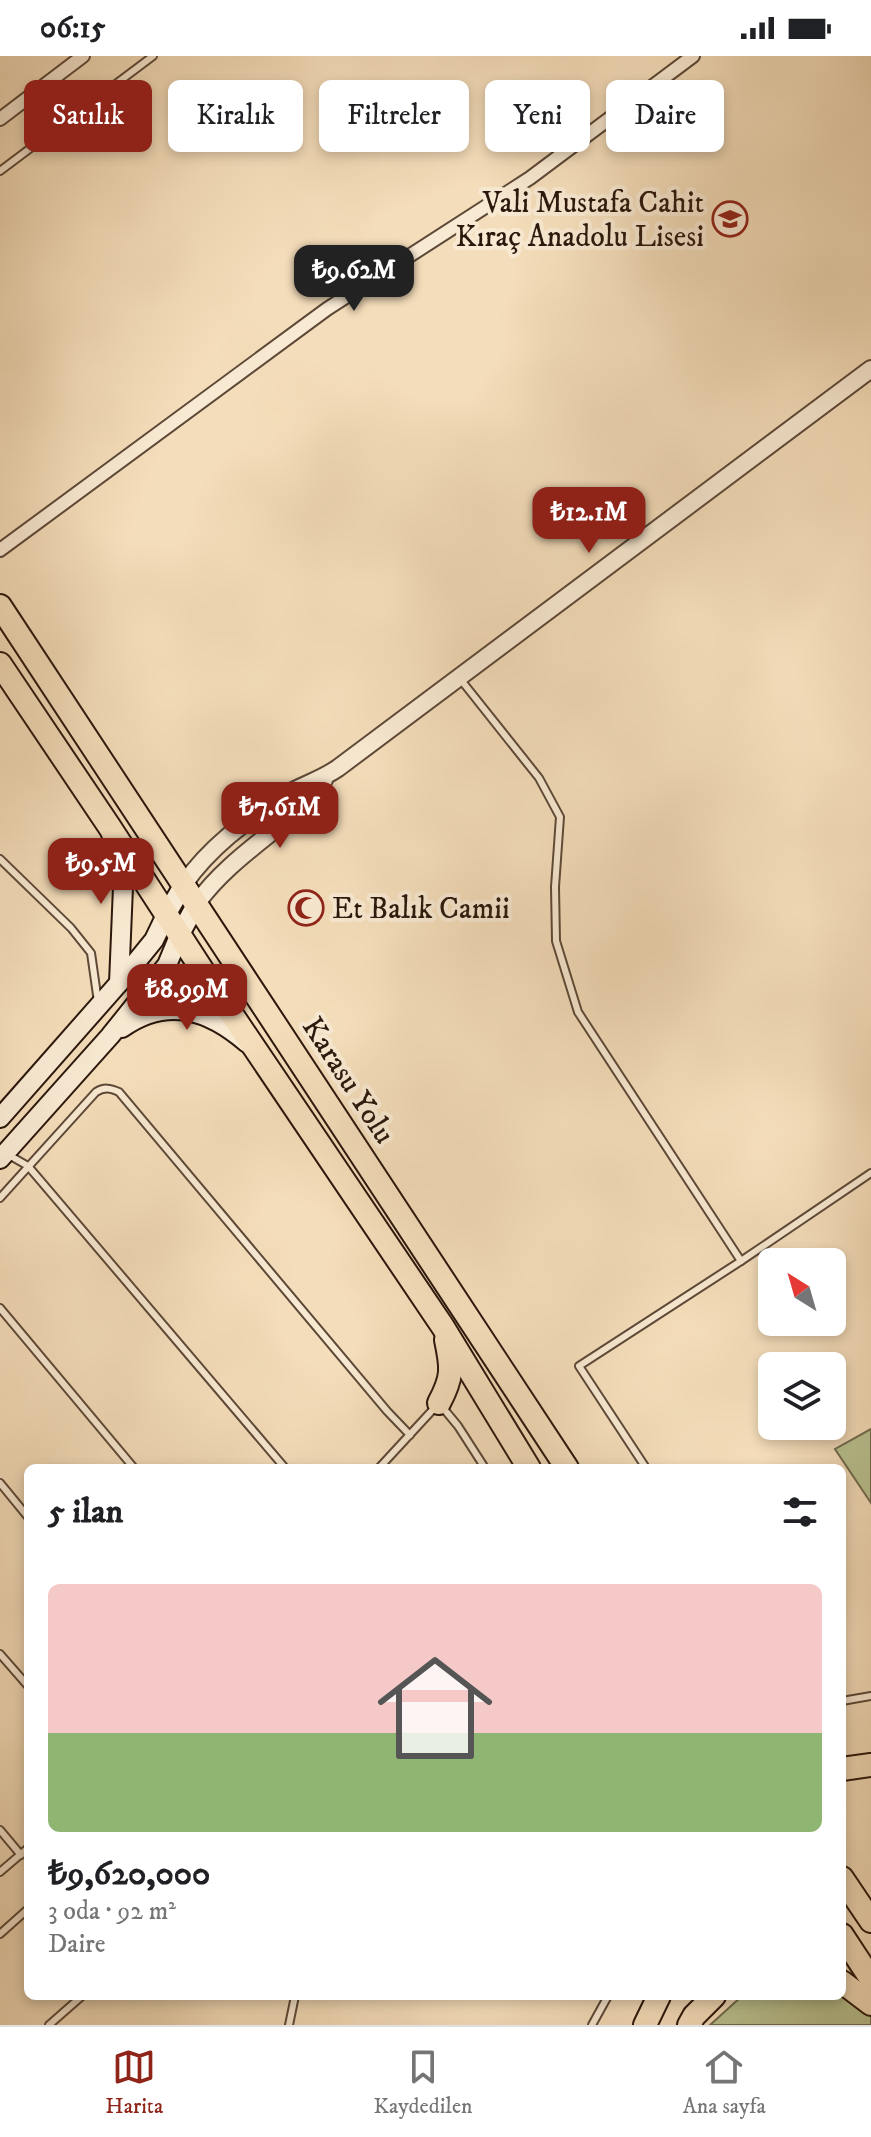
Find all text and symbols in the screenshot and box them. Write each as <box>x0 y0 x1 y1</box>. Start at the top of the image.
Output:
text: 06:15 <box>40 10 105 47</box>
chip: Satılık <box>24 80 152 152</box>
chip: Kiralık <box>168 80 303 152</box>
chip: Filtreler <box>319 80 469 152</box>
chip: Yeni <box>485 80 590 152</box>
chip: Daire <box>606 80 724 152</box>
place label: Vali Mustafa Cahit Kıraç Anadolu Lisesi <box>456 185 704 256</box>
school or university icon: Vali Mustafa Cahit Kıraç Anadolu Lisesi <box>711 200 749 238</box>
pin: ₺9.62M <box>289 245 419 313</box>
text: ₺9.62M <box>312 254 396 287</box>
pin: ₺12.1M <box>524 487 654 555</box>
text: ₺12.1M <box>550 496 628 529</box>
pin: ₺7.61M <box>215 782 345 850</box>
text: ₺7.61M <box>239 791 321 824</box>
pin: ₺9.5M <box>45 838 157 906</box>
text: ₺9.5M <box>66 847 136 880</box>
mosque icon: Et Balık Camii <box>287 889 325 927</box>
place label: Et Balık Camii <box>332 891 510 928</box>
pin: ₺8.99M <box>122 964 252 1032</box>
text: ₺8.99M <box>145 973 229 1006</box>
street label: Karasu Yolu <box>293 1011 402 1151</box>
north arrow <box>758 1248 846 1336</box>
map controls <box>758 1248 846 1440</box>
button: layers <box>758 1352 846 1440</box>
icon: filters <box>778 1490 822 1534</box>
text: 5 ilan <box>48 1491 123 1533</box>
icon: home <box>363 1636 507 1780</box>
text: ₺9,620,000 <box>48 1853 210 1895</box>
text: 3 oda · 92 m² <box>48 1895 176 1928</box>
text: Daire <box>48 1928 106 1961</box>
tab: Harita <box>105 2045 163 2120</box>
tab: Kaydedilen <box>374 2045 472 2120</box>
tab: Ana sayfa <box>683 2045 766 2120</box>

